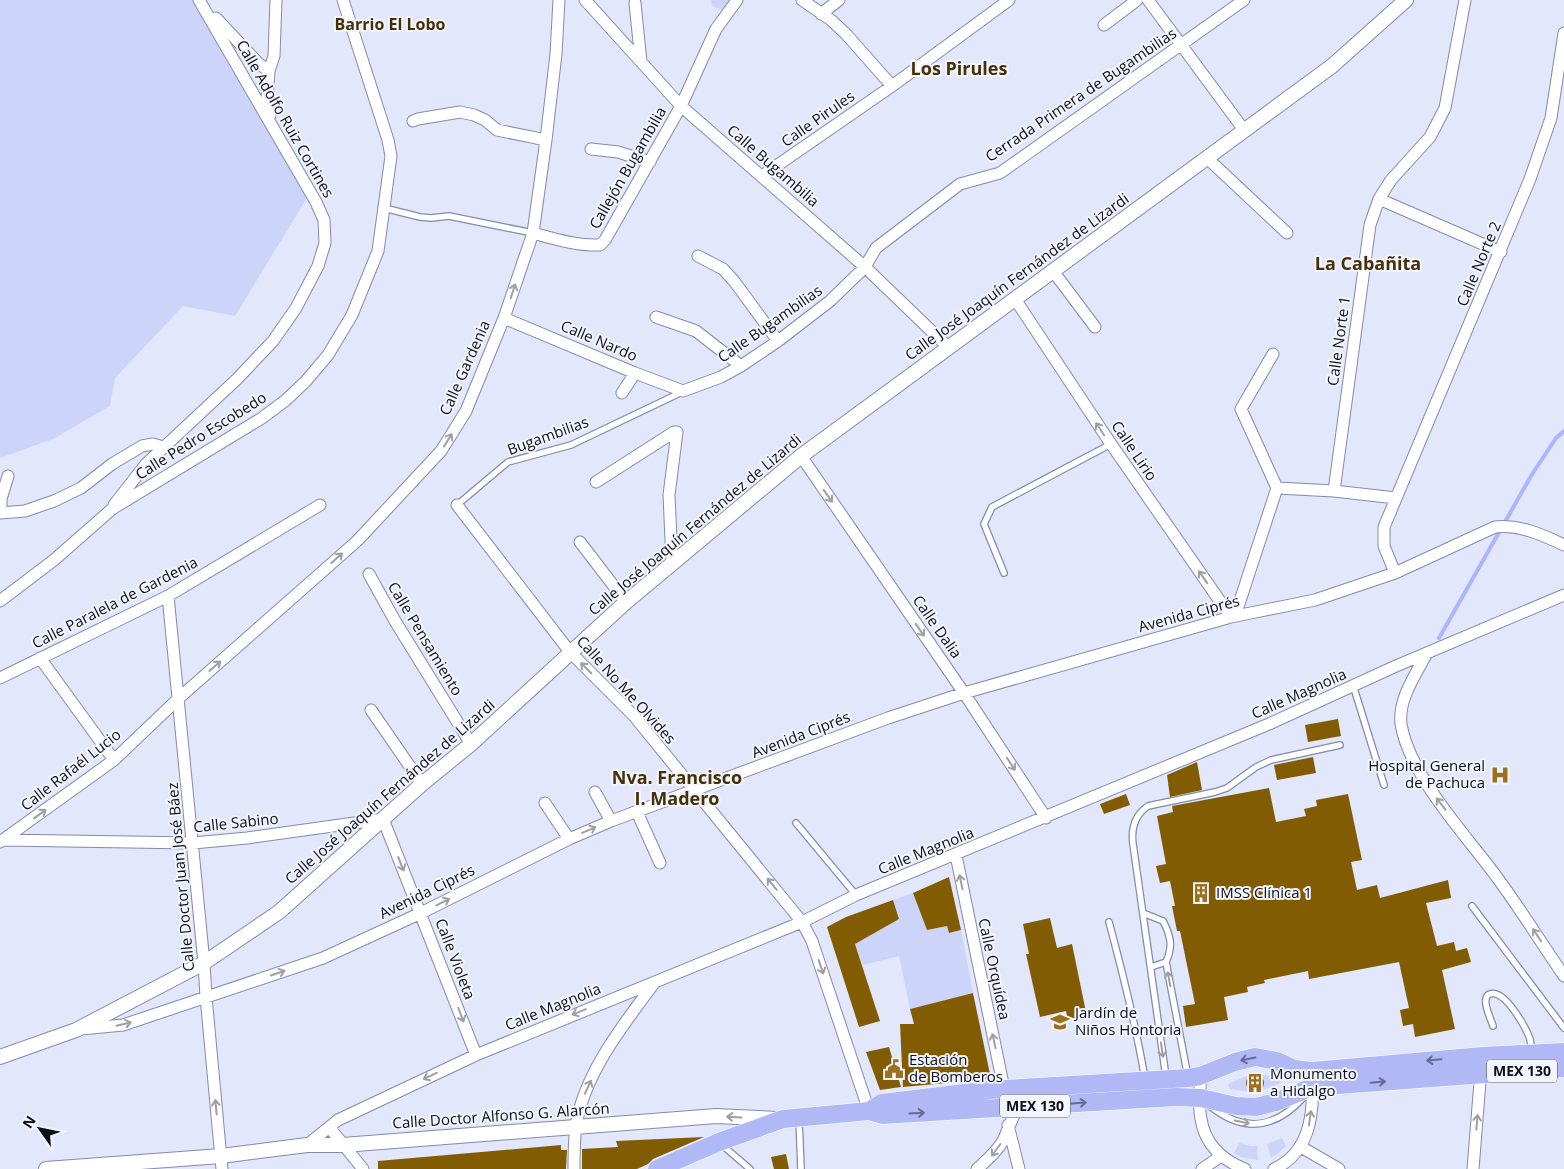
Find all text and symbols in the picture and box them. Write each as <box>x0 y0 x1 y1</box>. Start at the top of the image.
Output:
district label: Barrio El Lobo <box>335 13 446 35</box>
street label: Cerrada Primera de Bugambilias <box>981 23 1180 166</box>
street label: Calle Adolfo Ruiz Cortines <box>233 36 339 201</box>
district label: Los Pirules <box>911 56 1007 80</box>
street label: Calle Pirules <box>777 86 858 151</box>
street label: Callejón Bugambilia <box>584 103 670 232</box>
street label: Calle Bugambilia <box>723 120 824 211</box>
street label: Calle José Joaquín Fernández de Lizardi <box>901 188 1132 364</box>
street label: Calle Norte 2 <box>1451 218 1505 309</box>
district label: La Cabañita <box>1315 251 1421 275</box>
street label: Calle Bugambilias <box>713 280 826 367</box>
one-way arrow <box>509 284 518 300</box>
street label: Calle Norte 1 <box>1322 295 1354 387</box>
street label: Calle Nardo <box>558 315 641 365</box>
street label: Calle Gardenia <box>434 317 494 418</box>
street label: Calle Pedro Escobedo <box>131 387 270 484</box>
street label: Bugambilias <box>504 411 591 459</box>
street label: Calle Lirio <box>1107 417 1162 484</box>
one-way arrow <box>1095 422 1106 436</box>
street label: Calle José Joaquín Fernández de Lizardi <box>584 429 805 619</box>
one-way arrow <box>443 433 453 447</box>
one-way arrow <box>823 489 833 503</box>
street label: Calle Paralela de Gardenia <box>28 552 201 653</box>
one-way arrow <box>331 552 344 564</box>
one-way arrow <box>1198 570 1208 584</box>
street label: Calle Pensamiento <box>384 578 468 699</box>
street label: Avenida Ciprés <box>1136 590 1242 636</box>
street label: Calle Dalia <box>909 591 967 662</box>
one-way arrow <box>915 622 925 636</box>
street label: Calle No Me Olvides <box>573 631 681 748</box>
one-way arrow <box>209 660 222 672</box>
one-way arrow <box>580 662 593 674</box>
street label: Calle Magnolia <box>1248 663 1349 723</box>
street label: Calle José Joaquín Fernández de Lizardi <box>280 694 499 888</box>
street label: Avenida Ciprés <box>749 706 853 762</box>
street label: Calle Rafaél Lucio <box>16 724 125 815</box>
place label: Hospital General de Pachuca <box>1368 755 1485 792</box>
one-way arrow <box>1006 757 1016 771</box>
hospital icon: Hospital General de Pachuca <box>1489 764 1511 786</box>
district label: Nva. Francisco I. Madero <box>612 765 742 810</box>
street label: Calle Doctor Juan José Báez <box>162 782 198 973</box>
one-way arrow <box>1436 797 1446 811</box>
street label: Calle Sabino <box>192 808 279 836</box>
one-way arrow <box>33 809 47 819</box>
street label: Calle Magnolia <box>875 822 977 878</box>
one-way arrow <box>581 825 596 835</box>
one-way arrow <box>397 856 407 871</box>
street label: Avenida Ciprés <box>375 859 478 923</box>
one-way arrow <box>956 875 965 891</box>
one-way arrow <box>766 878 777 891</box>
building icon: IMSS Clínica 1 <box>1190 882 1212 904</box>
place label: IMSS Clínica 1 <box>1216 882 1312 902</box>
one-way arrow <box>435 897 450 906</box>
street label: Calle Violeta <box>431 915 481 1002</box>
street label: Calle Orquídea <box>974 916 1016 1022</box>
one-way arrow <box>1531 929 1541 943</box>
one-way arrow <box>816 959 826 975</box>
one-way arrow <box>270 967 286 977</box>
one-way arrow <box>1164 971 1173 987</box>
street label: Calle Magnolia <box>502 978 604 1034</box>
place label: Jardín de Niños Hontoria <box>1073 1002 1181 1039</box>
one-way arrow <box>457 1007 466 1022</box>
one-way arrow <box>572 1008 587 1018</box>
school or university icon: Jardín de Niños Hontoria <box>1049 1011 1071 1033</box>
one-way arrow <box>116 1019 132 1028</box>
one-way arrow <box>989 1034 998 1050</box>
one-way arrow <box>1158 1042 1168 1058</box>
place label: Estación de Bomberos <box>909 1049 1003 1086</box>
one-way arrow <box>1240 1055 1256 1065</box>
one-way arrow <box>1427 1056 1443 1065</box>
public building icon: Estación de Bomberos <box>883 1058 905 1080</box>
road number: MEX 130 <box>1487 1060 1557 1082</box>
place label: Monumento a Hidalgo <box>1270 1063 1357 1100</box>
one-way arrow <box>423 1072 438 1082</box>
building icon: Monumento a Hidalgo <box>1244 1072 1266 1094</box>
one-way arrow <box>1370 1077 1386 1087</box>
one-way arrow <box>583 1080 593 1095</box>
road number: MEX 130 <box>1000 1094 1070 1118</box>
street label: Calle Doctor Alfonso G. Alarcón <box>392 1097 610 1133</box>
one-way arrow <box>1071 1099 1087 1108</box>
one-way arrow <box>212 1100 221 1116</box>
north arrow <box>15 1104 65 1154</box>
one-way arrow <box>909 1109 925 1118</box>
one-way arrow <box>1305 1110 1315 1126</box>
text: N <box>18 1112 40 1132</box>
one-way arrow <box>727 1112 743 1121</box>
one-way arrow <box>1472 1114 1481 1130</box>
one-way arrow <box>1233 1118 1249 1127</box>
one-way arrow <box>991 1143 1002 1156</box>

